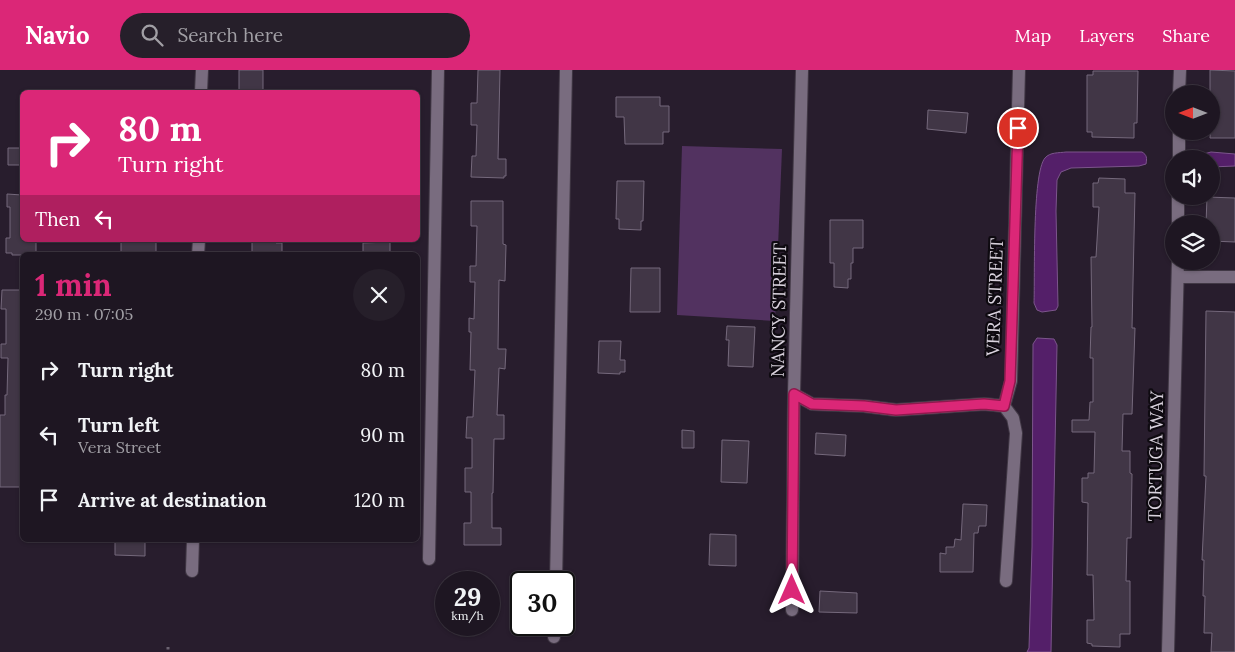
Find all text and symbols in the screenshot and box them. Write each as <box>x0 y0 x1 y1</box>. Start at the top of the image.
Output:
search box <box>120 13 470 58</box>
text: Navio <box>25 20 90 51</box>
icon: search <box>138 21 166 49</box>
text: Search here <box>178 23 283 47</box>
text: Map <box>1015 24 1051 47</box>
text: Layers <box>1079 24 1134 47</box>
text: Share <box>1162 24 1210 47</box>
north arrow <box>1165 85 1220 140</box>
map controls <box>1165 85 1220 270</box>
text: 80 m <box>118 106 202 151</box>
pin <box>997 107 1039 149</box>
icon: right <box>35 110 100 175</box>
icon: arrive <box>1004 114 1032 142</box>
text: Turn right <box>118 150 223 178</box>
button: sound <box>1165 150 1220 205</box>
icon: left <box>90 205 118 233</box>
text: Then <box>35 207 80 231</box>
button: layers <box>1165 215 1220 270</box>
street label: VERA STREET <box>981 237 1008 357</box>
street label: NANCY STREET <box>766 242 791 377</box>
text: 1 min <box>35 266 112 304</box>
button: close <box>353 269 405 321</box>
text: 290 m · 07:05 <box>35 304 133 324</box>
icon: right <box>35 356 63 384</box>
text: Turn right <box>78 358 174 382</box>
text: 80 m <box>361 358 405 382</box>
street label: TORTUGA WAY <box>1143 390 1168 522</box>
text: Turn left <box>78 413 159 437</box>
icon: left <box>35 421 63 449</box>
text: 90 m <box>360 423 405 447</box>
text: Vera Street <box>78 437 161 457</box>
icon: arrive <box>35 486 63 514</box>
text: Arrive at destination <box>78 488 267 512</box>
text: 120 m <box>354 488 405 512</box>
position arrow <box>765 563 817 615</box>
speed limit sign: 30 <box>510 571 575 636</box>
text: 29 <box>454 581 481 613</box>
text: km/h <box>451 608 484 623</box>

